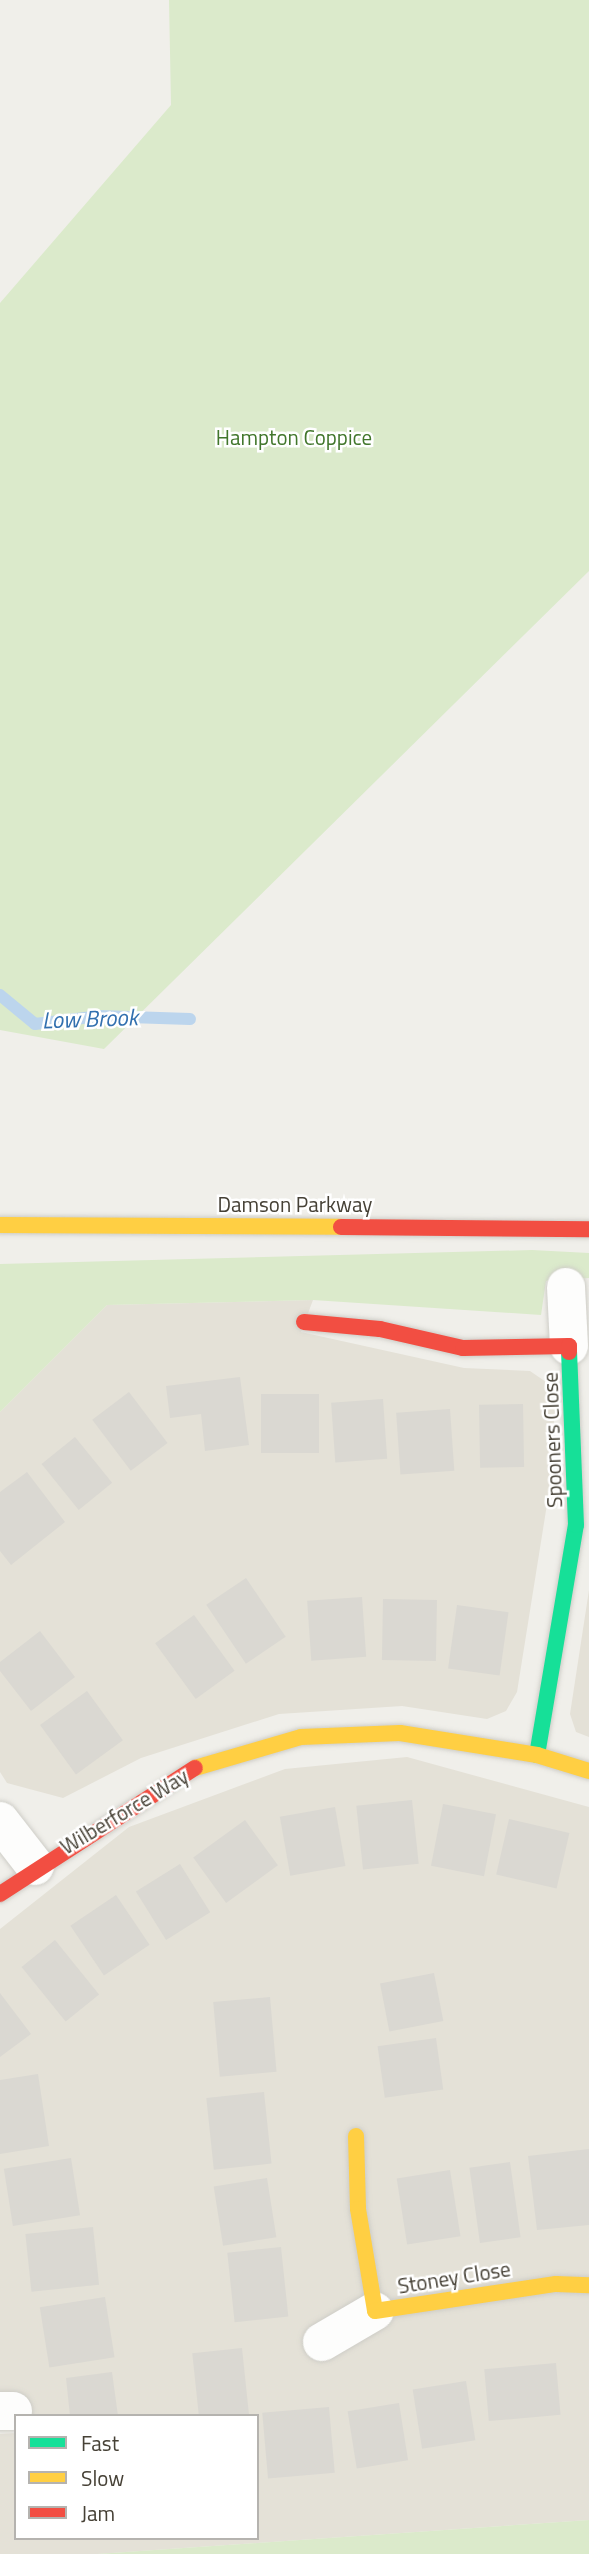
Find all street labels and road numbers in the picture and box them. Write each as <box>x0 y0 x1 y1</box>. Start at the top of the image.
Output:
street label: Damson Parkway <box>217 1191 373 1217</box>
street label: Spooners Close <box>537 1372 567 1508</box>
street label: Wilberforce Way <box>55 1763 193 1859</box>
street label: Stoney Close <box>396 2256 512 2298</box>

